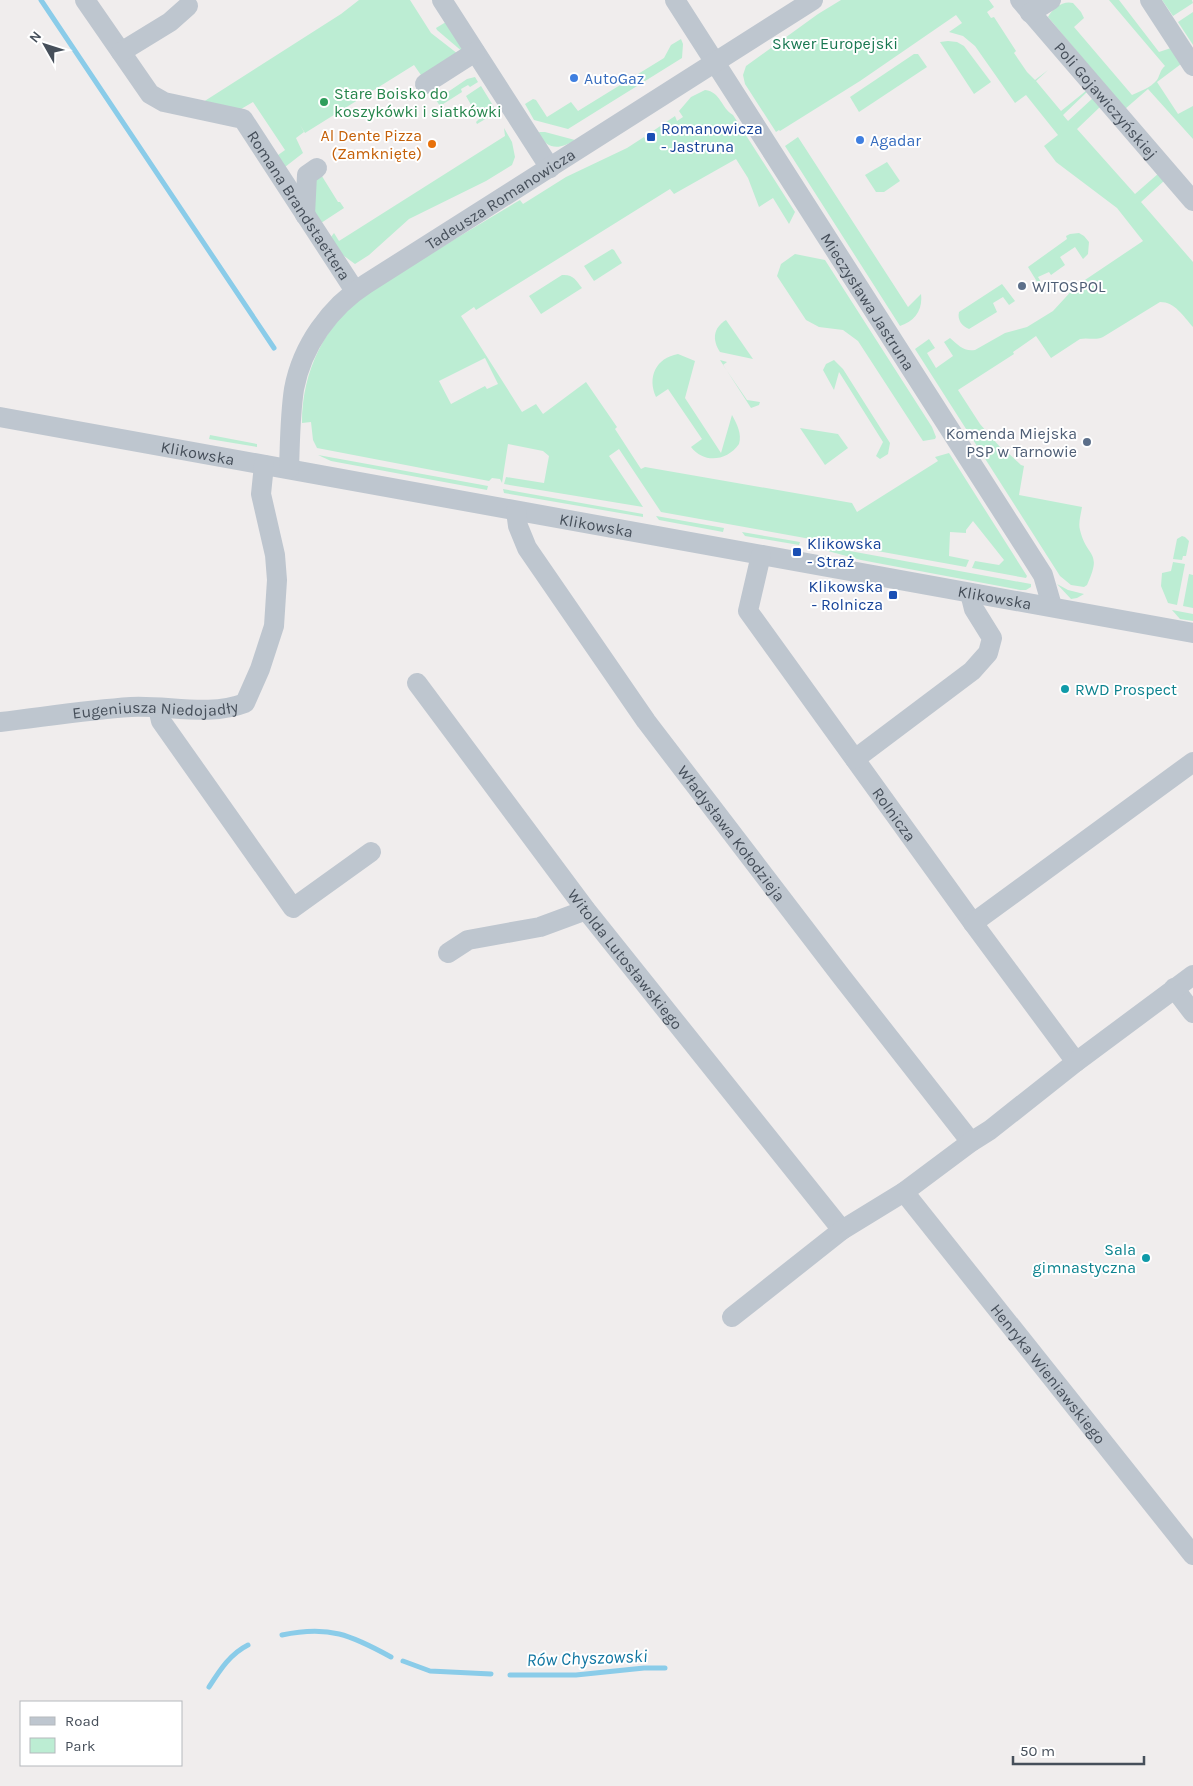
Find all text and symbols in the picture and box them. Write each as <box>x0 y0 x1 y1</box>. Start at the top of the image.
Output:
north arrow <box>20 20 70 70</box>
text: N <box>26 28 45 46</box>
park label: Skwer Europejski <box>772 34 898 53</box>
street label: Poli Gojawiczyńskiej <box>1050 38 1162 162</box>
place label: AutoGaz <box>584 69 644 88</box>
marker: AutoGaz <box>568 72 580 84</box>
place label: Stare Boisko do koszykówki i siatkówki <box>334 84 502 121</box>
marker: Stare Boisko do koszykówki i siatkówki <box>318 96 330 108</box>
place label: Romanowicza - Jastruna <box>661 119 763 156</box>
place label: Al Dente Pizza (Zamknięte) <box>320 126 422 163</box>
street label: Romana Brandstaettera <box>243 127 355 284</box>
marker: Romanowicza - Jastruna <box>645 131 657 143</box>
place label: Agadar <box>870 131 921 150</box>
marker: Agadar <box>854 134 866 146</box>
marker: Al Dente Pizza (Zamknięte) <box>426 138 438 150</box>
street label: Tadeusza Romanowicza <box>422 144 578 253</box>
street label: Mieczysława Jastruna <box>817 229 919 374</box>
place label: WITOSPOL <box>1032 277 1106 296</box>
marker: WITOSPOL <box>1016 280 1028 292</box>
place label: Komenda Miejska PSP w Tarnowie <box>946 424 1077 461</box>
marker: Komenda Miejska PSP w Tarnowie <box>1081 436 1093 448</box>
street label: Klikowska <box>159 437 236 469</box>
street label: Klikowska <box>558 509 635 541</box>
place label: Klikowska - Straż <box>807 534 882 571</box>
marker: Klikowska - Straż <box>791 546 803 558</box>
place label: Klikowska - Rolnicza <box>808 577 883 614</box>
street label: Klikowska <box>956 581 1033 613</box>
marker: Klikowska - Rolnicza <box>887 589 899 601</box>
place label: RWD Prospect <box>1075 680 1177 699</box>
marker: RWD Prospect <box>1059 683 1071 695</box>
street label: Eugeniusza Niedojadły <box>71 696 241 722</box>
street label: Władysława Kołodzieja <box>674 761 790 905</box>
street label: Rolnicza <box>869 783 920 845</box>
street label: Witolda Lutosławskiego <box>564 885 687 1033</box>
place label: Sala gimnastyczna <box>1033 1240 1136 1277</box>
marker: Sala gimnastyczna <box>1140 1252 1152 1264</box>
street label: Henryka Wieniawskiego <box>987 1300 1110 1447</box>
water label: Rów Chyszowski <box>526 1645 648 1671</box>
legend <box>20 1701 182 1766</box>
text: Road <box>65 1712 100 1730</box>
scale bar <box>1013 1734 1144 1766</box>
text: Park <box>65 1737 95 1755</box>
text: 50 m <box>1020 1742 1055 1760</box>

